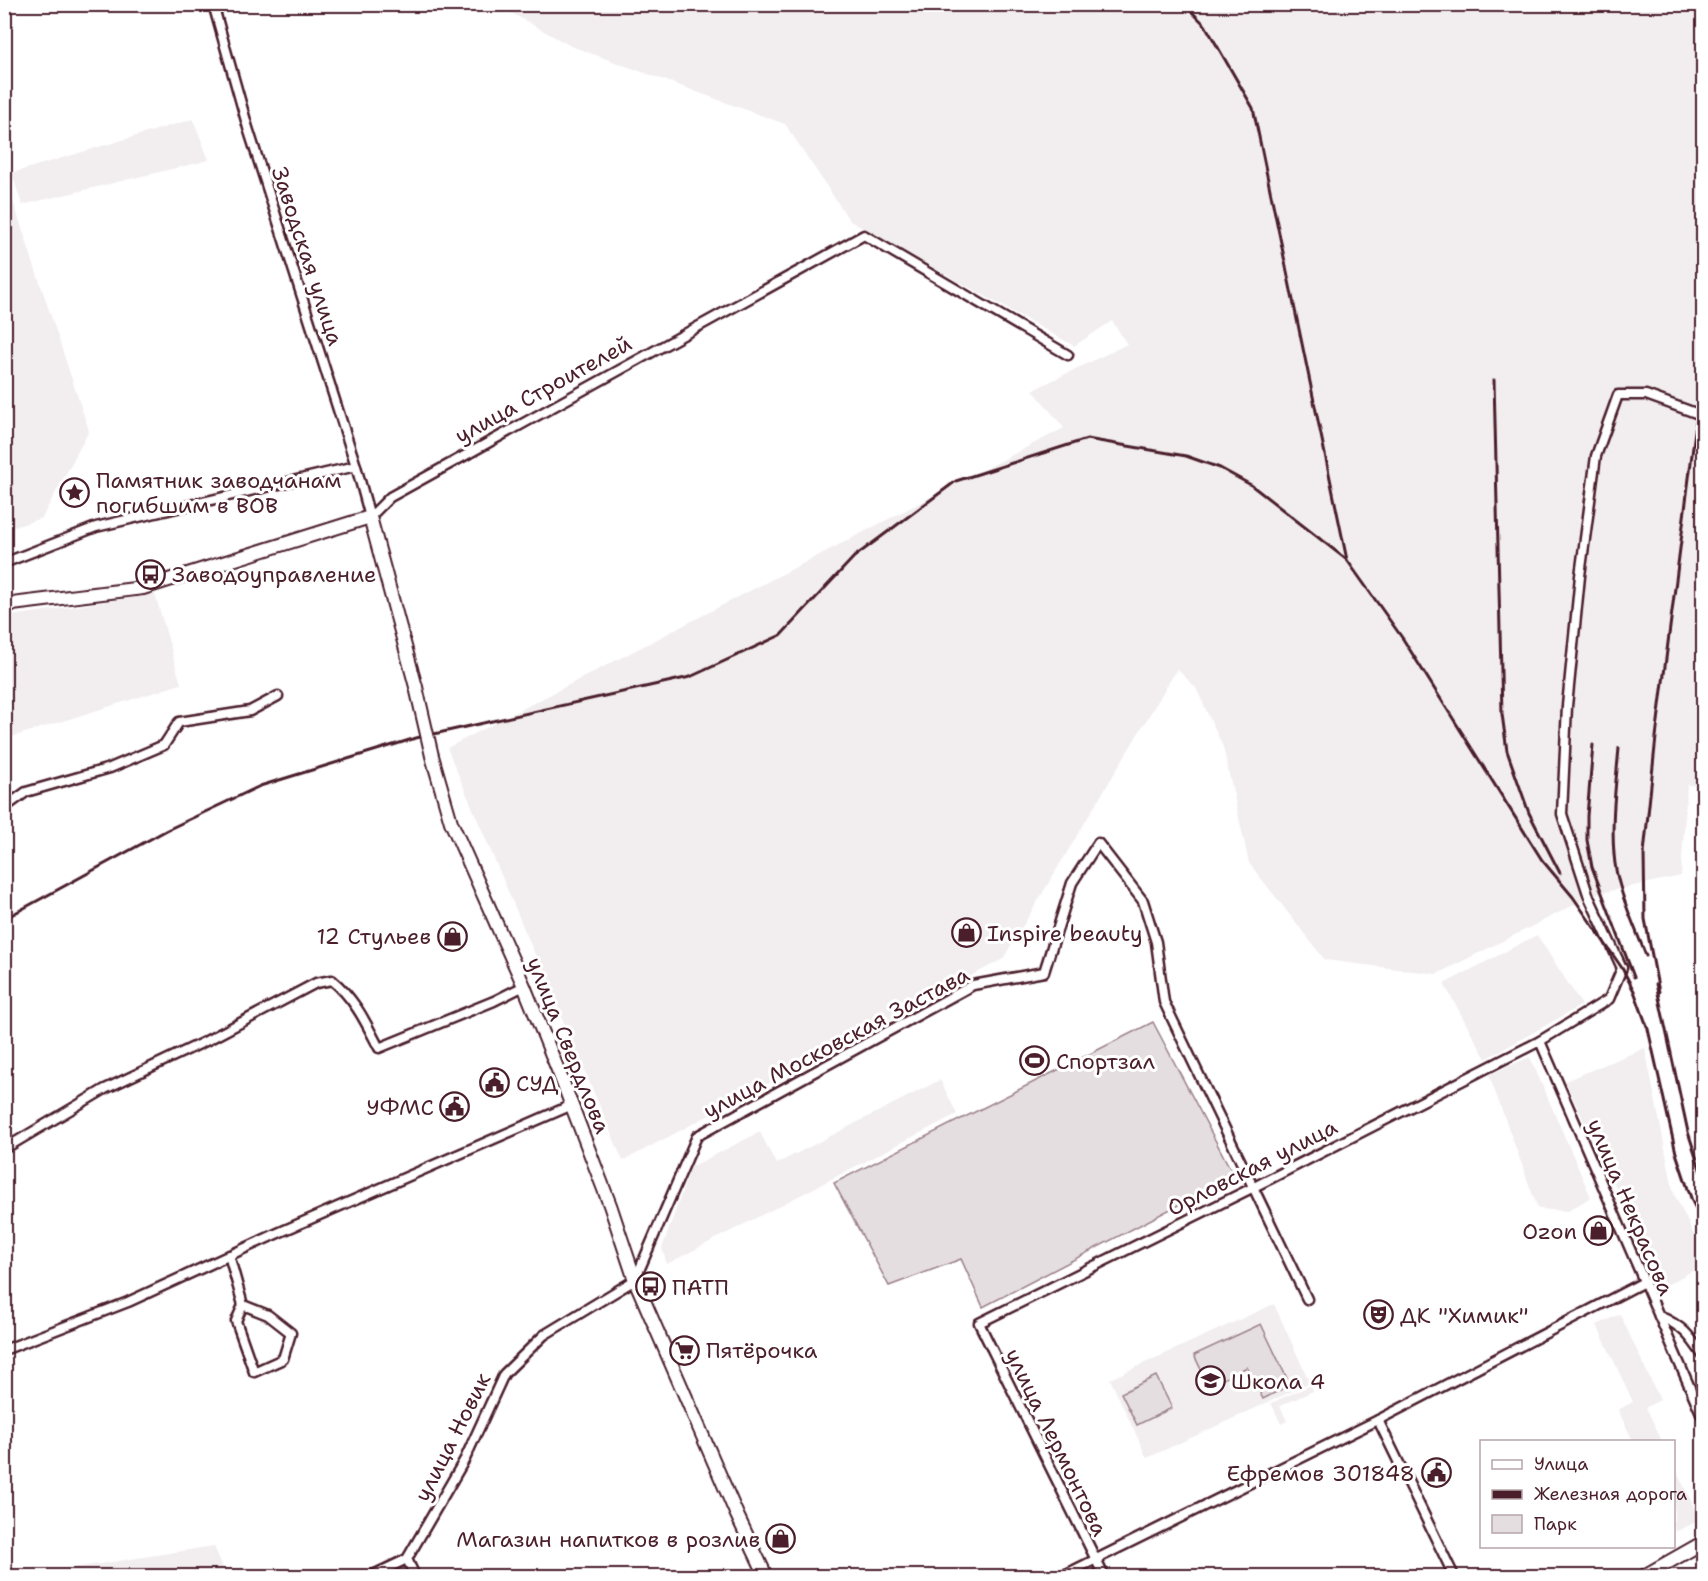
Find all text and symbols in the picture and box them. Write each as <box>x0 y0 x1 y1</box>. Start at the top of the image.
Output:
street label: Заводская улица <box>265 163 350 350</box>
street label: улица Строителей <box>450 329 637 450</box>
place label: Памятник заводчанам погибшим в ВОВ <box>96 466 341 520</box>
place icon: Памятник заводчанам погибшим в ВОВ <box>59 477 91 509</box>
bus stop icon: Заводоуправление <box>135 558 167 590</box>
place label: Заводоуправление <box>172 560 377 589</box>
shop icon: Inspire beauty <box>950 917 982 949</box>
place label: Inspire beauty <box>987 919 1143 948</box>
shop icon: 12 Стульев <box>436 920 468 952</box>
place label: 12 Стульев <box>316 922 431 951</box>
street label: улица Свердлова <box>520 953 617 1138</box>
street label: улица Московская Застава <box>698 960 975 1125</box>
sports icon: Спортзал <box>1019 1045 1051 1077</box>
place label: Спортзал <box>1056 1047 1155 1076</box>
public building icon: СУД <box>479 1067 511 1099</box>
place label: СУД <box>516 1069 559 1098</box>
public building icon: УФМС <box>439 1091 471 1123</box>
place label: УФМС <box>366 1093 434 1122</box>
street label: Орловская улица <box>1162 1112 1342 1223</box>
street label: улица Некрасова <box>1580 1115 1681 1300</box>
shop icon: Ozon <box>1582 1215 1614 1247</box>
place label: Ozon <box>1522 1217 1577 1246</box>
bus stop icon: ПАТП <box>635 1271 667 1303</box>
place label: ПАТП <box>672 1273 729 1302</box>
theatre icon: ДК "Химик" <box>1363 1299 1395 1331</box>
place label: ДК "Химик" <box>1400 1301 1528 1330</box>
supermarket icon: Пятёрочка <box>669 1334 701 1366</box>
place label: Пятёрочка <box>706 1336 818 1365</box>
street label: улица Лермонтова <box>998 1344 1115 1541</box>
school or university icon: Школа 4 <box>1194 1365 1226 1397</box>
place label: Школа 4 <box>1231 1367 1325 1396</box>
street label: улица Новик <box>408 1368 497 1507</box>
legend <box>1480 1440 1675 1548</box>
text: Улица <box>1534 1452 1588 1476</box>
public building icon: Ефремов 301848 <box>1420 1457 1452 1489</box>
place label: Ефремов 301848 <box>1227 1459 1415 1488</box>
text: Железная дорога <box>1534 1482 1687 1506</box>
text: Парк <box>1534 1512 1577 1536</box>
shop icon: Магазин напитков в розлив <box>765 1523 797 1555</box>
place label: Магазин напитков в розлив <box>456 1525 760 1554</box>

